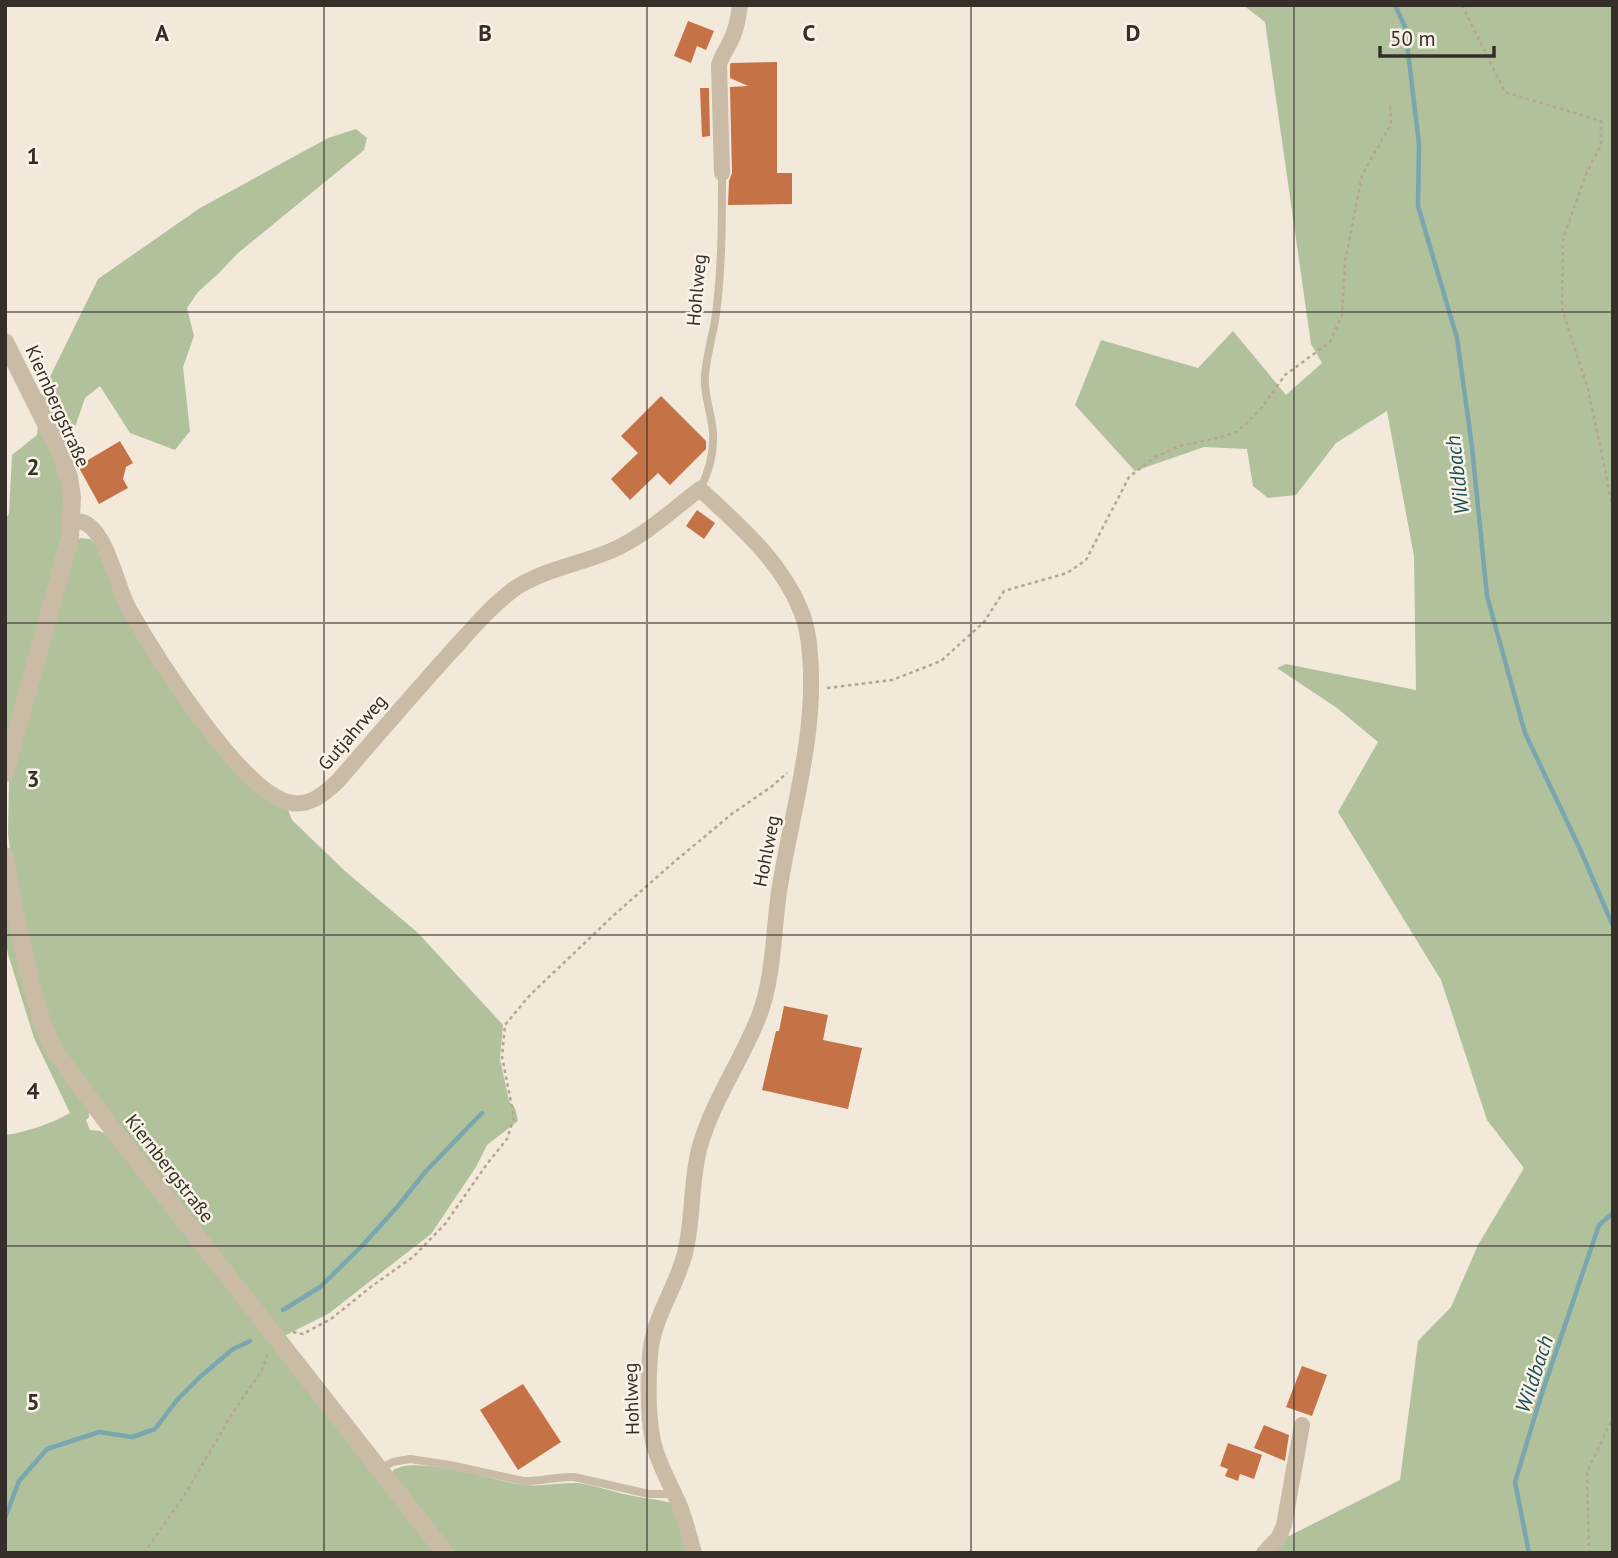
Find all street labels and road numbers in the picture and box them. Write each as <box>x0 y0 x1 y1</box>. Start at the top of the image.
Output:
street label: Hohlweg <box>681 253 711 327</box>
street label: Kiernbergstraße <box>20 341 96 471</box>
street label: Gutjahrweg <box>312 689 392 775</box>
street label: Hohlweg <box>747 813 785 889</box>
street label: Kiernbergstraße <box>120 1109 220 1227</box>
street label: Hohlweg <box>618 1362 644 1436</box>

